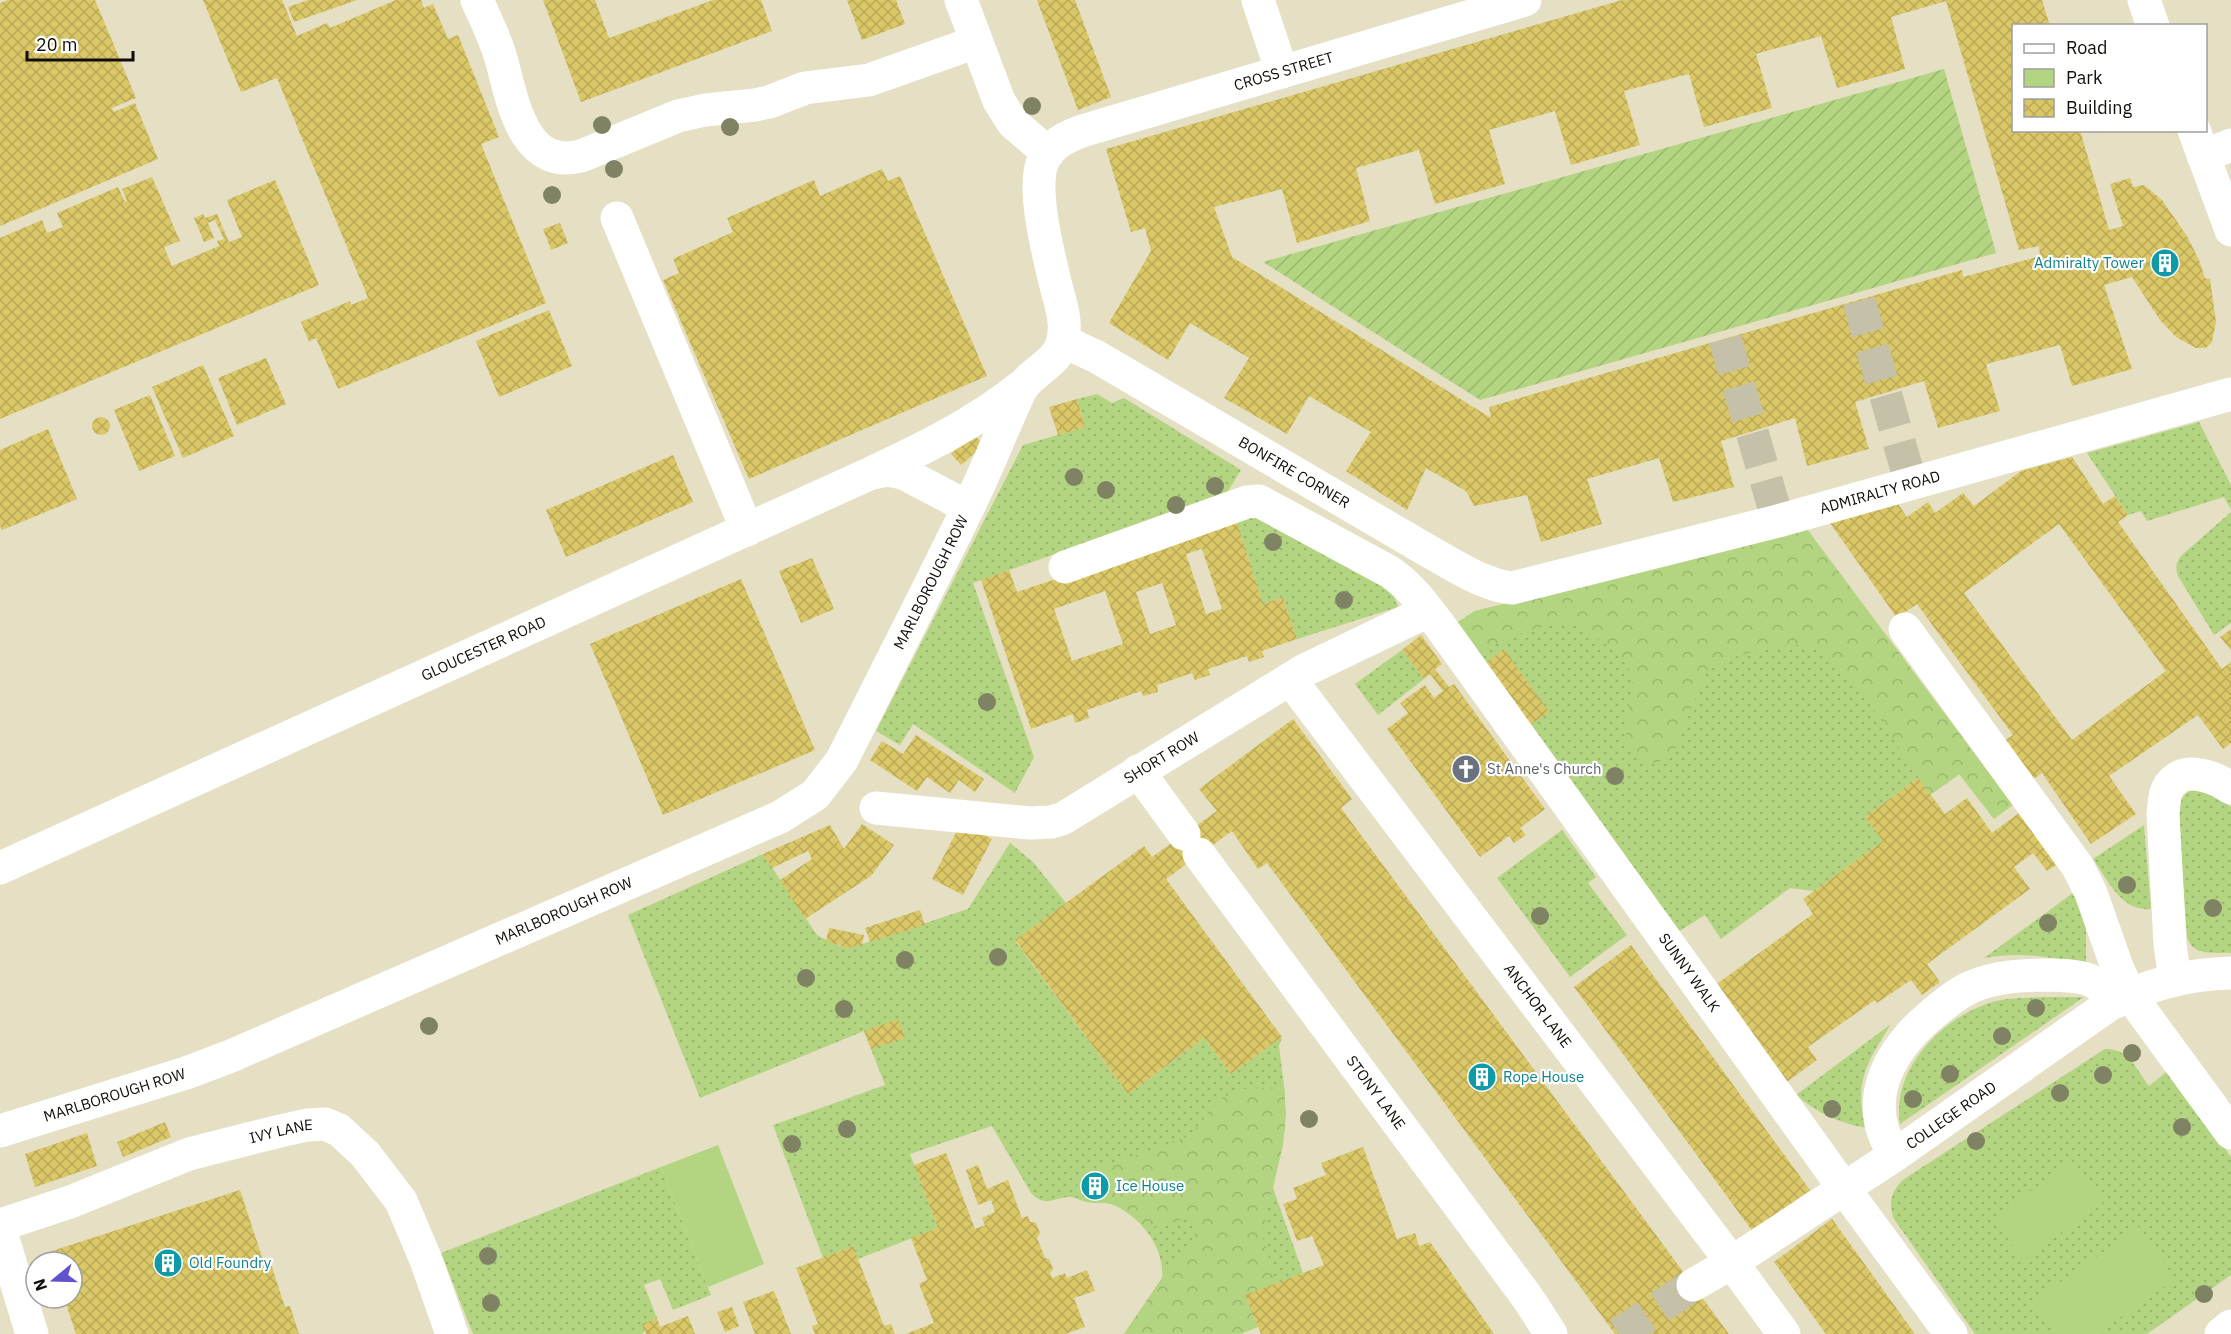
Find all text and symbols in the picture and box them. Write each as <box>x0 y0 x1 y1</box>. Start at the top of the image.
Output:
scale bar <box>27 24 134 62</box>
legend <box>2012 24 2207 132</box>
text: 20 m <box>36 33 78 56</box>
text: Road <box>2066 36 2107 59</box>
street label: CROSS STREET <box>1231 47 1336 95</box>
text: Park <box>2066 66 2103 89</box>
text: Building <box>2066 96 2133 119</box>
building icon: Admiralty Tower <box>2149 247 2181 279</box>
place label: Admiralty Tower <box>2034 253 2144 272</box>
street label: BONFIRE CORNER <box>1235 432 1353 512</box>
street label: ADMIRALTY ROAD <box>1818 466 1942 518</box>
street label: MARLBOROUGH ROW <box>889 511 972 652</box>
street label: GLOUCESTER ROAD <box>418 612 549 685</box>
street label: SHORT ROW <box>1120 727 1203 788</box>
church icon: St Anne's Church <box>1450 753 1482 785</box>
place label: St Anne's Church <box>1487 759 1601 778</box>
street label: MARLBOROUGH ROW <box>492 872 636 949</box>
street label: SUNNY WALK <box>1655 929 1724 1016</box>
street label: ANCHOR LANE <box>1500 960 1576 1051</box>
street label: STONY LANE <box>1343 1052 1410 1133</box>
building icon: Rope House <box>1466 1061 1498 1093</box>
street label: MARLBOROUGH ROW <box>41 1064 188 1126</box>
place label: Rope House <box>1503 1067 1584 1086</box>
street label: COLLEGE ROAD <box>1902 1077 2000 1153</box>
street label: IVY LANE <box>247 1115 313 1147</box>
building icon: Ice House <box>1079 1170 1111 1202</box>
place label: Ice House <box>1116 1176 1184 1195</box>
building icon: Old Foundry <box>152 1247 184 1279</box>
north arrow <box>24 1250 84 1310</box>
place label: Old Foundry <box>189 1253 272 1272</box>
text: N <box>28 1276 51 1294</box>

